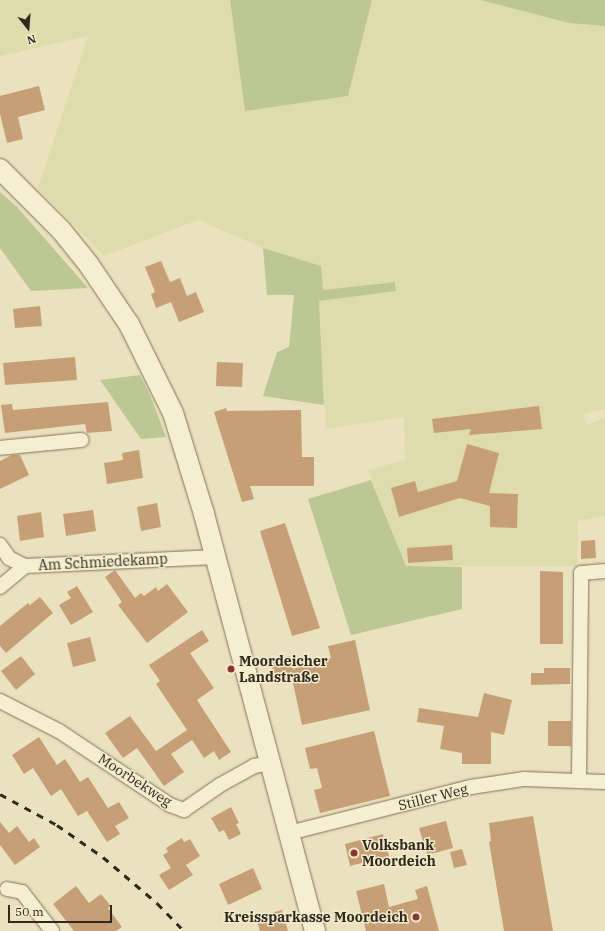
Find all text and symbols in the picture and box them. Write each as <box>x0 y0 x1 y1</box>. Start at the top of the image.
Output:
north arrow <box>8 8 48 48</box>
text: N <box>25 32 38 47</box>
street label: Am Schmiedekamp <box>38 550 168 574</box>
place label: Moordeicher Landstraße <box>239 653 328 686</box>
marker: Moordeicher Landstraße <box>226 664 236 674</box>
street label: Moorbekweg <box>95 750 175 810</box>
street label: Stiller Weg <box>397 780 469 814</box>
place label: Volksbank Moordeich <box>362 837 436 870</box>
marker: Volksbank Moordeich <box>349 848 359 858</box>
scale bar <box>10 897 114 923</box>
text: 50 m <box>15 904 44 919</box>
place label: Kreissparkasse Moordeich <box>224 909 408 925</box>
marker: Kreissparkasse Moordeich <box>411 912 421 922</box>

